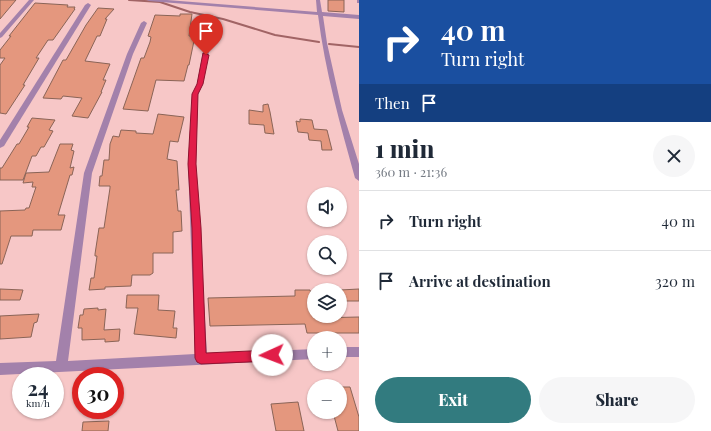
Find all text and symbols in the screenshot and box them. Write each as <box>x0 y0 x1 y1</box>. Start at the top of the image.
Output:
text: 40 m <box>441 11 506 48</box>
pin <box>189 14 223 55</box>
icon: right <box>375 16 427 68</box>
icon: arrive <box>195 20 217 42</box>
text: Turn right <box>441 47 524 71</box>
icon: arrive <box>418 92 440 114</box>
text: Then <box>375 93 410 113</box>
text: 1 min <box>375 132 434 164</box>
button: close <box>653 135 695 177</box>
text: 360 m · 21:36 <box>375 163 447 180</box>
map controls <box>307 187 347 419</box>
button: sound <box>307 187 347 227</box>
icon: right <box>375 210 397 232</box>
text: Turn right <box>409 211 482 231</box>
text: 40 m <box>662 211 695 231</box>
button: search <box>307 235 347 275</box>
icon: arrive <box>375 270 397 292</box>
text: Arrive at destination <box>409 271 551 291</box>
text: 320 m <box>655 271 695 291</box>
button: layers <box>307 283 347 323</box>
button: + <box>307 331 347 371</box>
position arrow <box>251 334 293 376</box>
speed limit sign: 30 <box>72 367 124 419</box>
text: 24 <box>27 374 49 401</box>
button: Exit <box>375 377 531 423</box>
button: Share <box>539 377 695 423</box>
button: − <box>307 379 347 419</box>
text: km/h <box>26 396 50 410</box>

